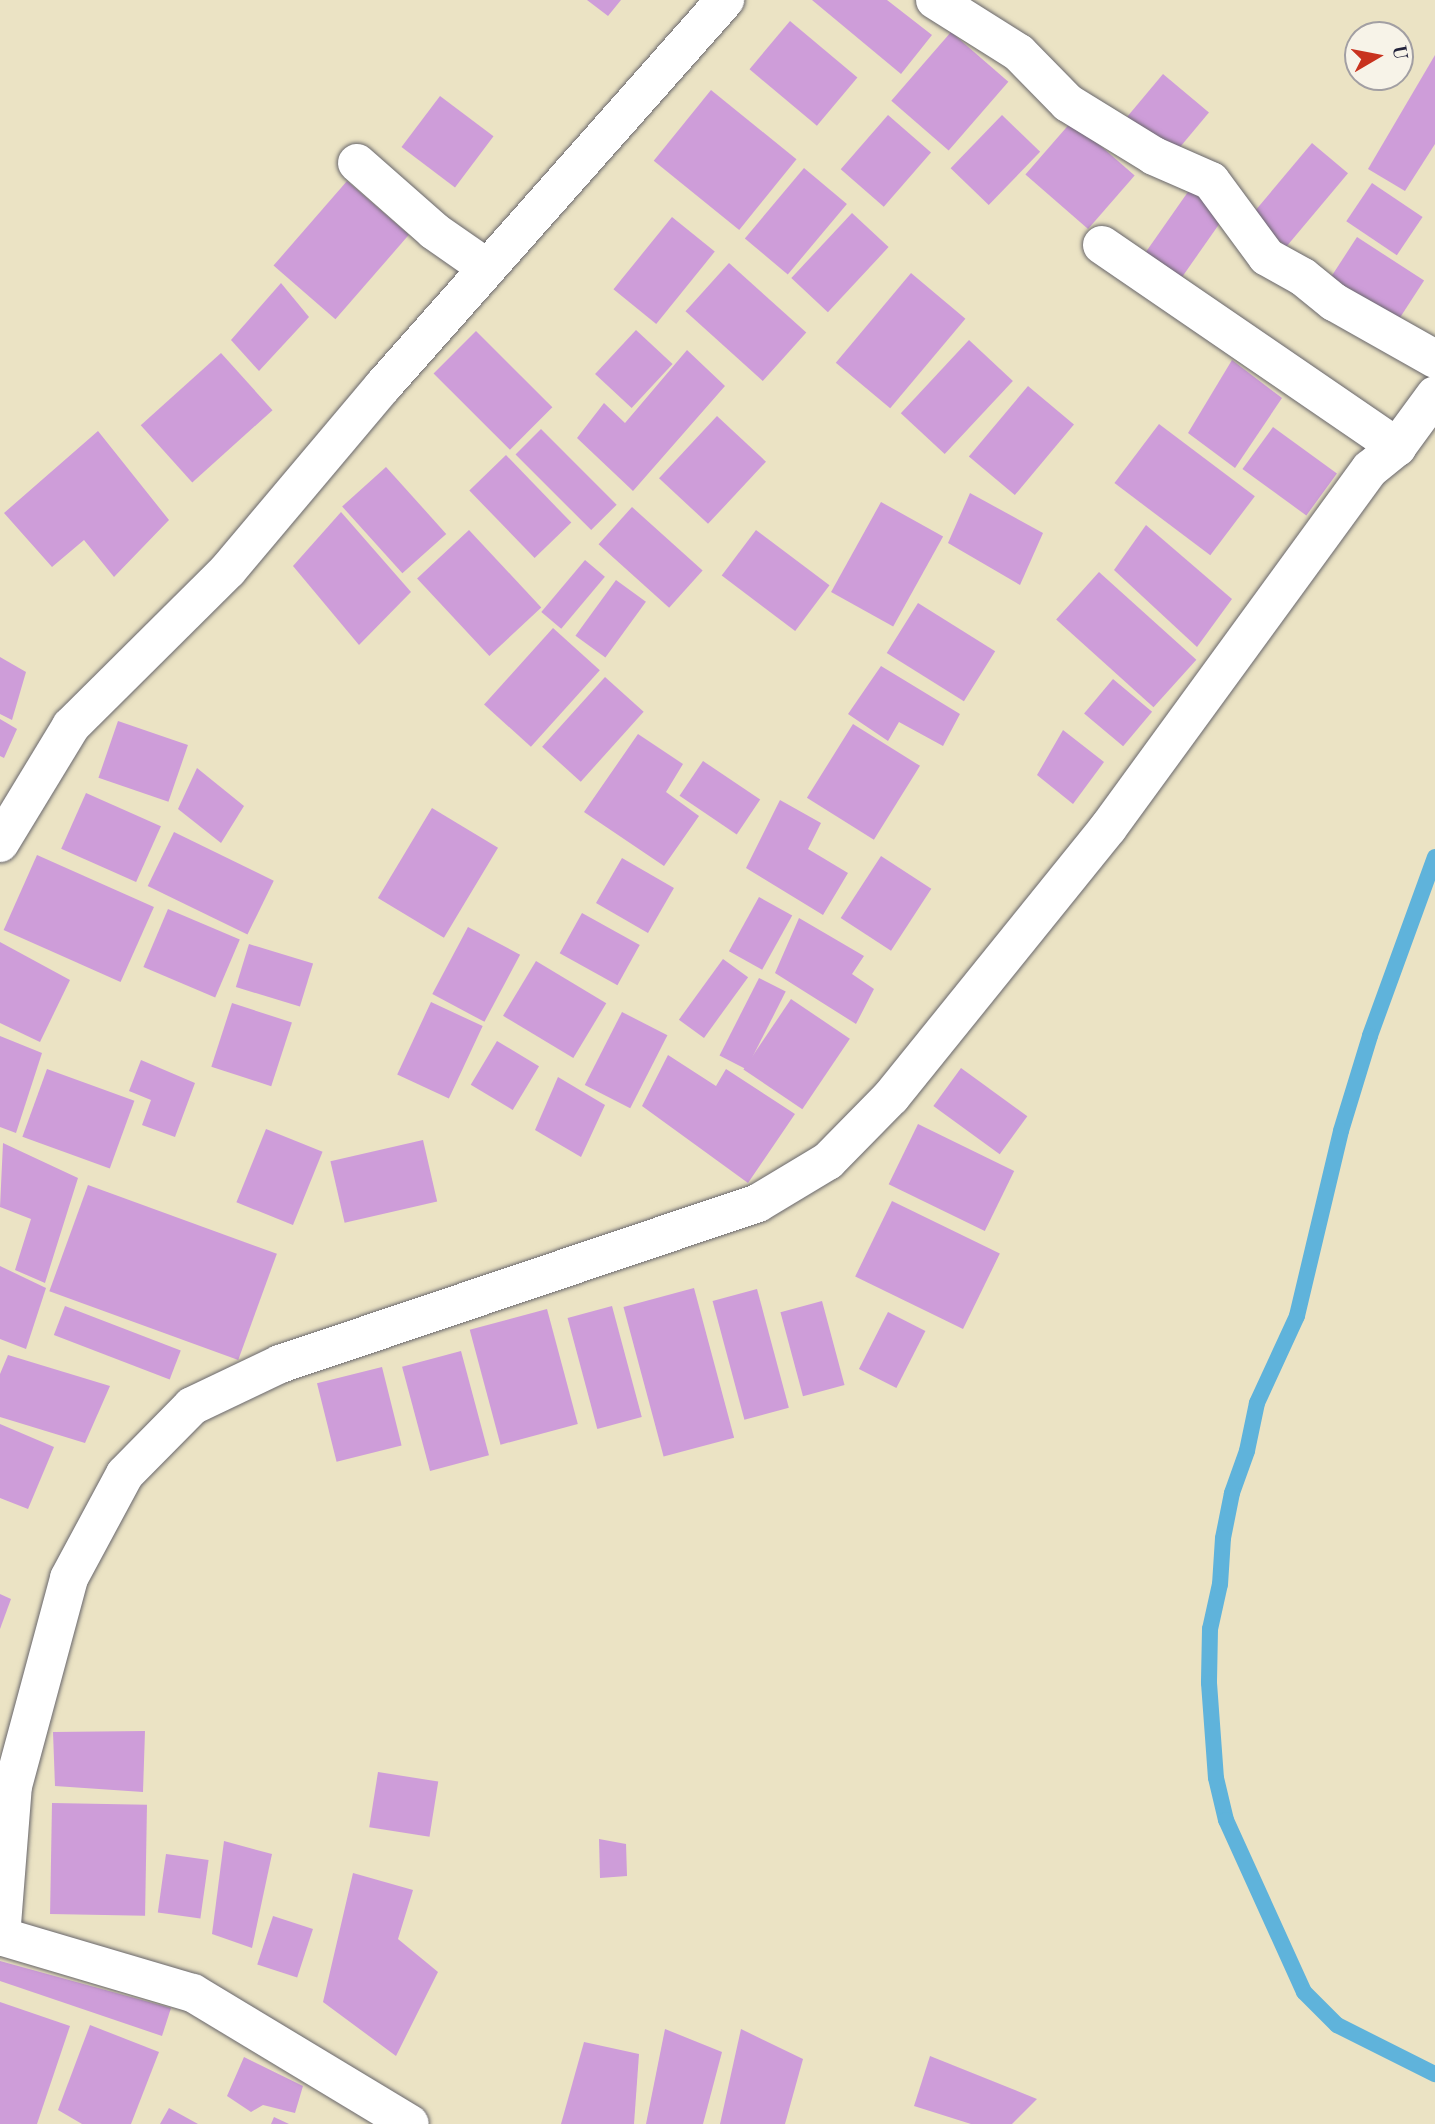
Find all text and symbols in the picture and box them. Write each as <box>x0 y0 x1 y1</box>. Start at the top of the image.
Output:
north arrow <box>1344 21 1414 91</box>
text: U <box>1388 44 1409 62</box>

